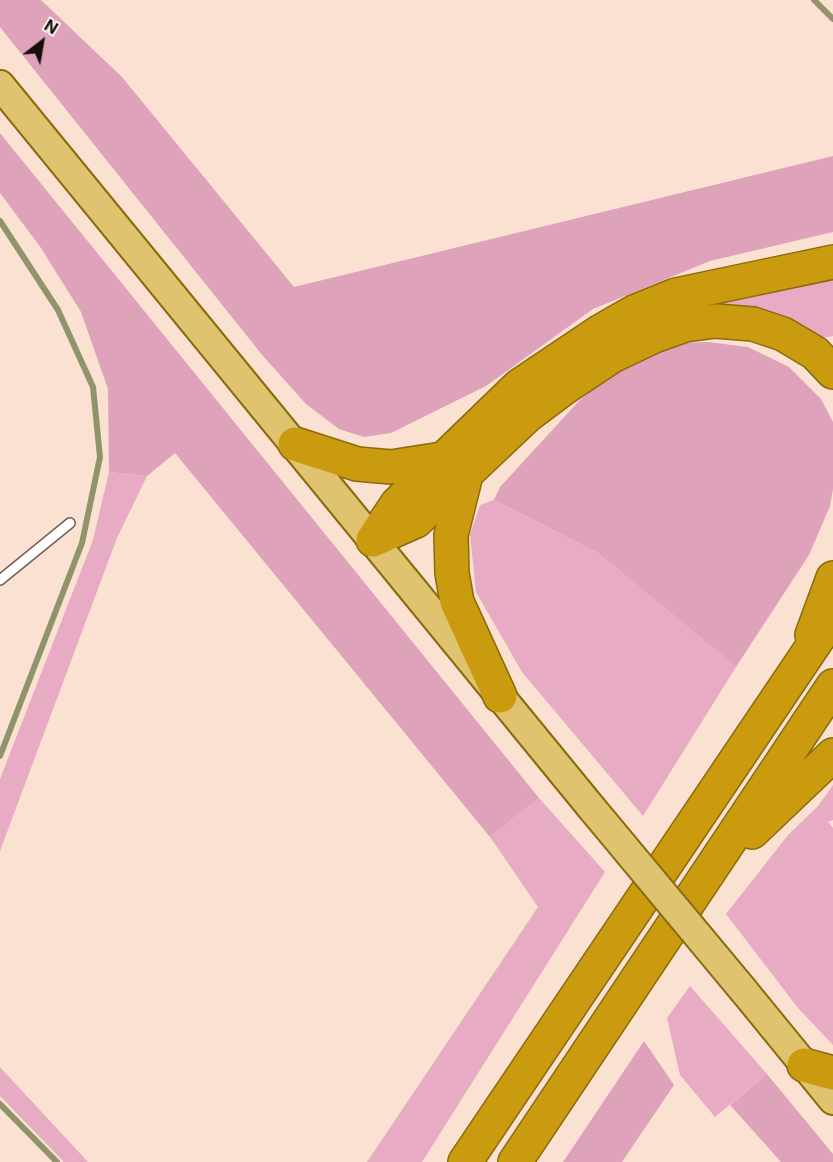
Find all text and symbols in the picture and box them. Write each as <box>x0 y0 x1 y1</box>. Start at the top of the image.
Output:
north arrow <box>12 12 72 72</box>
text: N <box>41 15 62 38</box>

